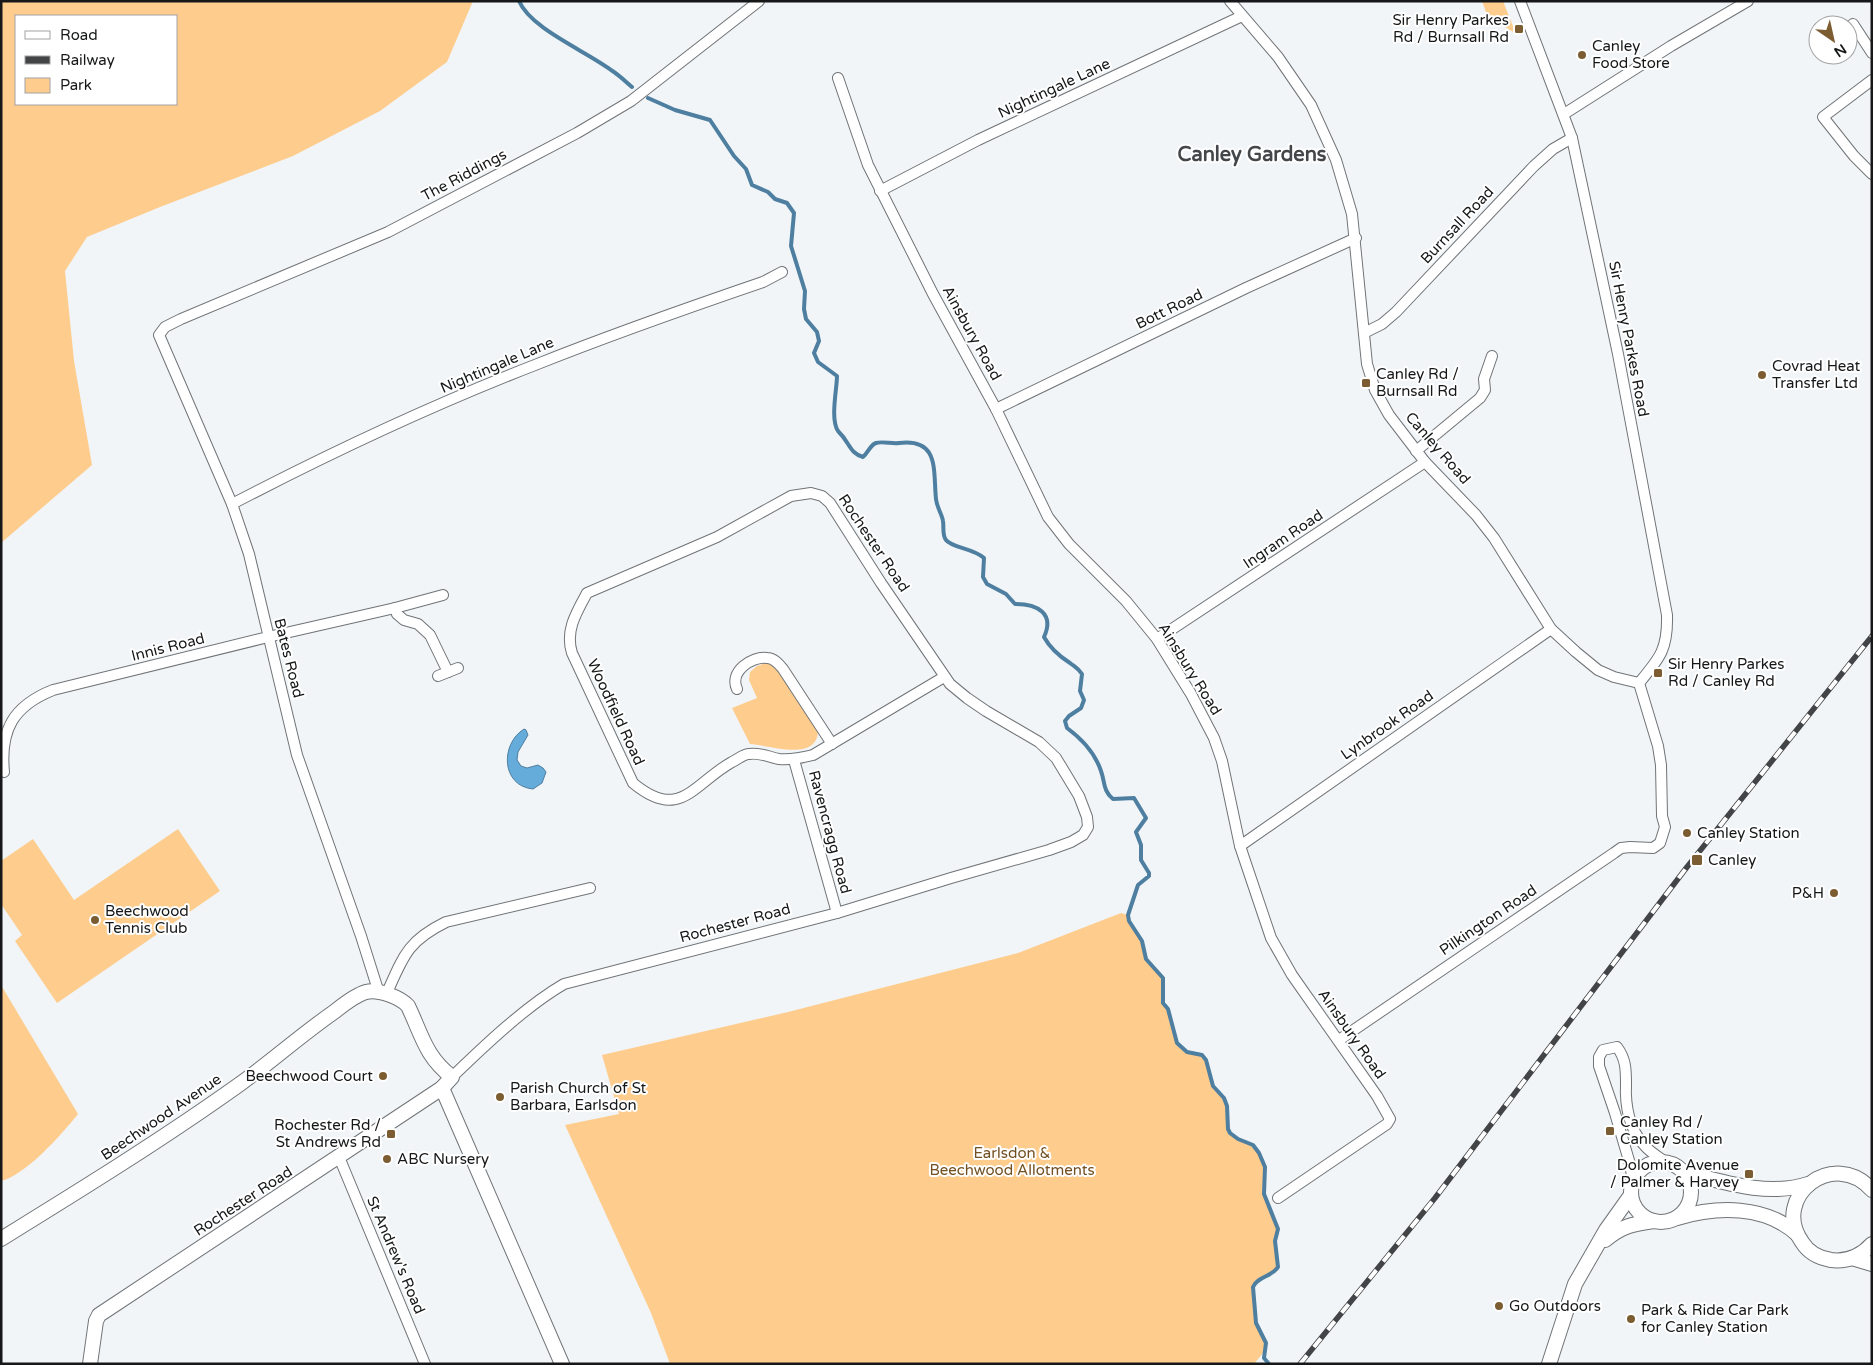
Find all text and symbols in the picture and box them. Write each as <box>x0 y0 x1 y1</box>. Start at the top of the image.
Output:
place label: Sir Henry Parkes Rd / Burnsall Rd <box>1392 11 1509 46</box>
legend <box>15 15 178 105</box>
north arrow <box>1808 15 1858 65</box>
marker: Sir Henry Parkes Rd / Burnsall Rd <box>1513 23 1525 35</box>
text: Road <box>60 26 98 44</box>
place label: Canley Food Store <box>1592 37 1670 72</box>
text: N <box>1831 40 1849 61</box>
marker: Canley Food Store <box>1576 49 1588 61</box>
text: Railway <box>60 51 115 69</box>
street label: Nightingale Lane <box>995 54 1113 122</box>
text: Park <box>60 76 92 94</box>
district label: Canley Gardens <box>1178 143 1327 167</box>
street label: The Riddings <box>419 145 509 205</box>
street label: Burnsall Road <box>1417 183 1497 267</box>
street label: Sir Henry Parkes Road <box>1605 260 1653 418</box>
street label: Ainsbury Road <box>939 283 1005 383</box>
street label: Bott Road <box>1133 285 1205 333</box>
street label: Nightingale Lane <box>438 333 556 397</box>
place label: Covrad Heat Transfer Ltd <box>1772 357 1861 392</box>
place label: Canley Rd / Burnsall Rd <box>1376 365 1459 400</box>
marker: Covrad Heat Transfer Ltd <box>1756 369 1768 381</box>
marker: Canley Rd / Burnsall Rd <box>1360 377 1372 389</box>
street label: Canley Road <box>1402 408 1474 488</box>
street label: Rochester Road <box>835 491 913 595</box>
street label: Ingram Road <box>1240 506 1326 572</box>
street label: Bates Road <box>270 616 308 700</box>
street label: Ainsbury Road <box>1155 620 1225 718</box>
street label: Innis Road <box>129 629 207 665</box>
place label: Sir Henry Parkes Rd / Canley Rd <box>1668 655 1785 690</box>
street label: Woodfield Road <box>584 656 648 768</box>
marker: Sir Henry Parkes Rd / Canley Rd <box>1652 667 1664 679</box>
street label: Lynbrook Road <box>1337 686 1437 764</box>
street label: Ravencragg Road <box>805 768 855 896</box>
place label: Canley Station <box>1697 824 1800 842</box>
marker: Canley Station <box>1681 827 1693 839</box>
place label: Canley <box>1708 851 1756 869</box>
marker: Canley <box>1690 853 1704 867</box>
street label: Pilkington Road <box>1436 881 1540 959</box>
place label: P&H <box>1792 884 1824 902</box>
marker: P&H <box>1828 887 1840 899</box>
street label: Rochester Road <box>678 900 792 946</box>
place label: Beechwood Tennis Club <box>105 902 189 937</box>
marker: Beechwood Tennis Club <box>89 914 101 926</box>
street label: Ainsbury Road <box>1314 986 1390 1082</box>
place label: Beechwood Court <box>245 1067 373 1085</box>
street label: Beechwood Avenue <box>97 1070 225 1164</box>
marker: Beechwood Court <box>377 1070 389 1082</box>
place label: Parish Church of St Barbara, Earlsdon <box>510 1079 647 1114</box>
marker: Parish Church of St Barbara, Earlsdon <box>494 1091 506 1103</box>
place label: Canley Rd / Canley Station <box>1620 1113 1723 1148</box>
place label: Rochester Rd / St Andrews Rd <box>274 1116 381 1151</box>
marker: Canley Rd / Canley Station <box>1604 1125 1616 1137</box>
marker: Rochester Rd / St Andrews Rd <box>385 1128 397 1140</box>
park label: Earlsdon & Beechwood Allotments <box>929 1144 1095 1179</box>
place label: ABC Nursery <box>397 1150 489 1168</box>
marker: ABC Nursery <box>381 1153 393 1165</box>
place label: Dolomite Avenue / Palmer & Harvey <box>1610 1156 1739 1191</box>
street label: Rochester Road <box>190 1162 296 1240</box>
marker: Dolomite Avenue / Palmer & Harvey <box>1743 1168 1755 1180</box>
street label: St Andrew's Road <box>363 1193 429 1317</box>
place label: Go Outdoors <box>1509 1297 1601 1315</box>
marker: Go Outdoors <box>1493 1300 1505 1312</box>
place label: Park & Ride Car Park for Canley Station <box>1641 1301 1789 1336</box>
marker: Park & Ride Car Park for Canley Station <box>1625 1313 1637 1325</box>

